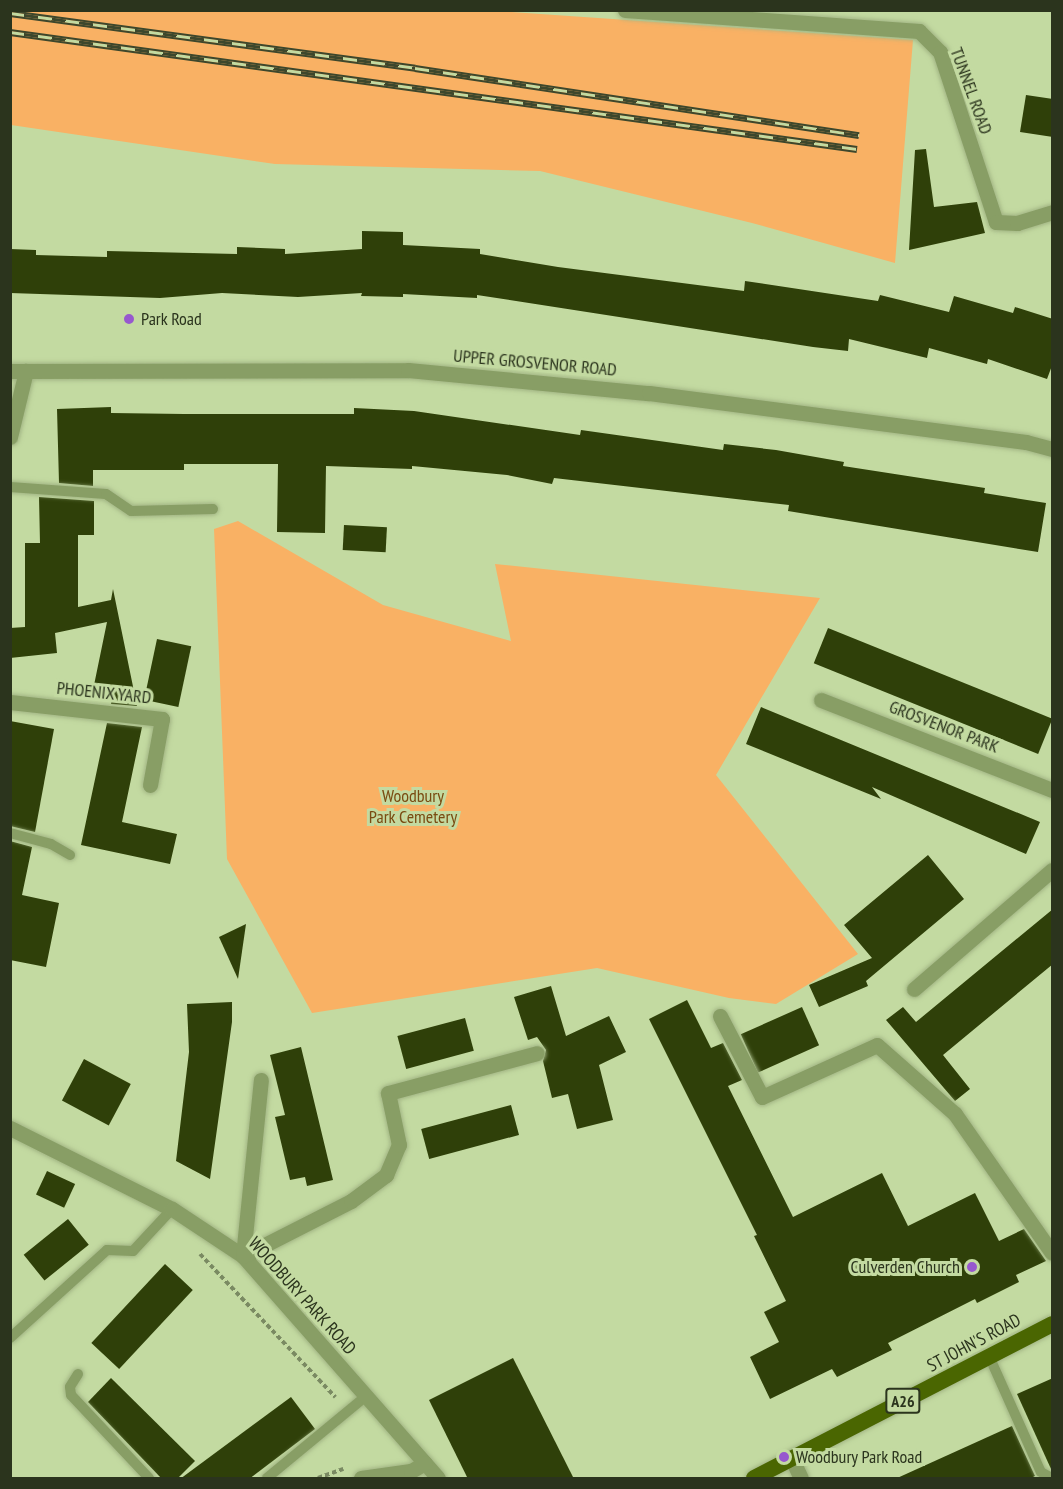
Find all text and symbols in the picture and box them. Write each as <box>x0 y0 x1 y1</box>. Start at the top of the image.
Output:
street label: TUNNEL ROAD <box>945 44 997 138</box>
place label: Park Road <box>141 308 202 330</box>
marker: Park Road <box>122 312 136 326</box>
street label: UPPER GROSVENOR ROAD <box>452 345 618 381</box>
street label: PHOENIX YARD <box>55 677 153 709</box>
street label: GROSVENOR PARK <box>886 696 1002 758</box>
park label: Woodbury Park Cemetery <box>369 786 457 828</box>
street label: WOODBURY PARK ROAD <box>243 1233 361 1359</box>
place label: Culverden Church <box>850 1256 960 1278</box>
marker: Culverden Church <box>965 1260 979 1274</box>
street label: ST JOHN'S ROAD <box>923 1309 1025 1377</box>
road number: A26 <box>885 1388 921 1414</box>
place label: Woodbury Park Road <box>796 1446 923 1468</box>
marker: Woodbury Park Road <box>777 1450 791 1464</box>

